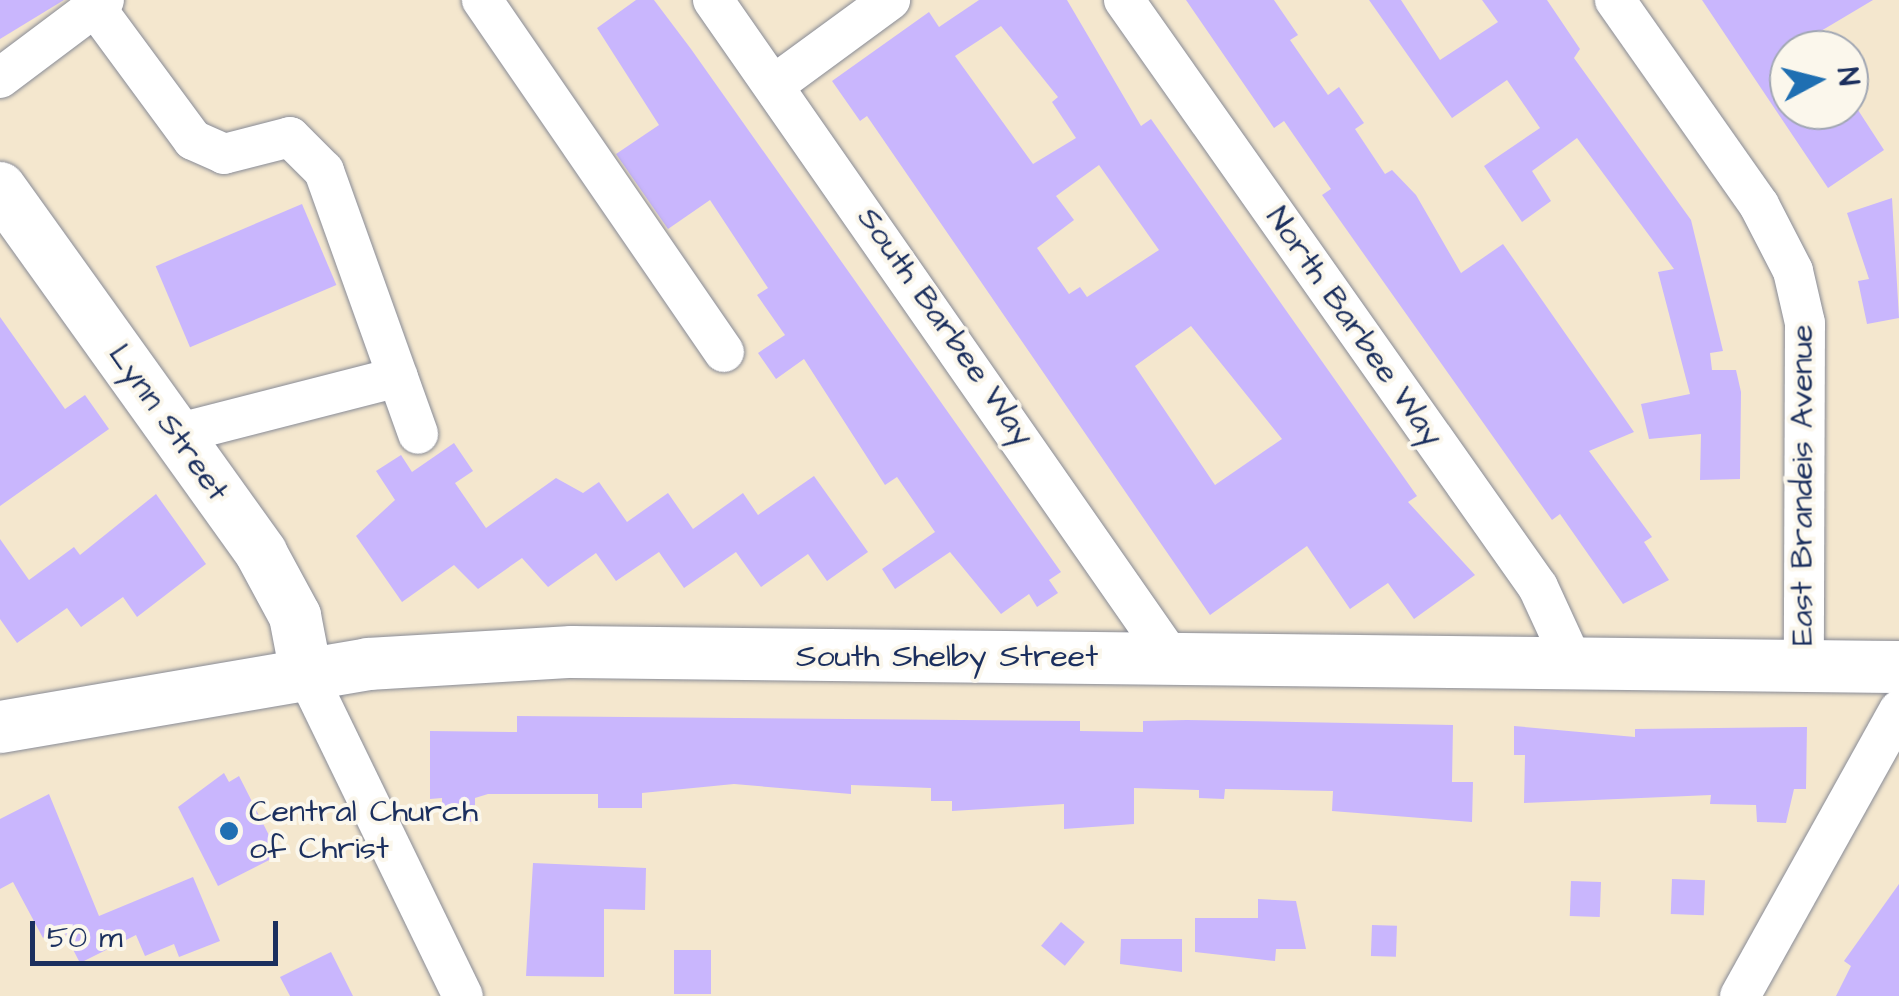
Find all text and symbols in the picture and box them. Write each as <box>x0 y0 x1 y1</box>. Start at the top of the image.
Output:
north arrow <box>1769 30 1869 130</box>
text: N <box>1827 65 1868 88</box>
street label: South Barbee Way <box>848 200 1042 454</box>
street label: North Barbee Way <box>1257 200 1451 454</box>
street label: East Brandeis Avenue <box>1784 324 1822 646</box>
street label: Lynn Street <box>100 337 236 509</box>
street label: South Shelby Street <box>796 638 1098 676</box>
place label: Central Church of Christ <box>249 794 478 869</box>
marker: Central Church of Christ <box>218 820 240 842</box>
scale bar <box>35 901 282 963</box>
text: 50 m <box>47 917 123 959</box>

